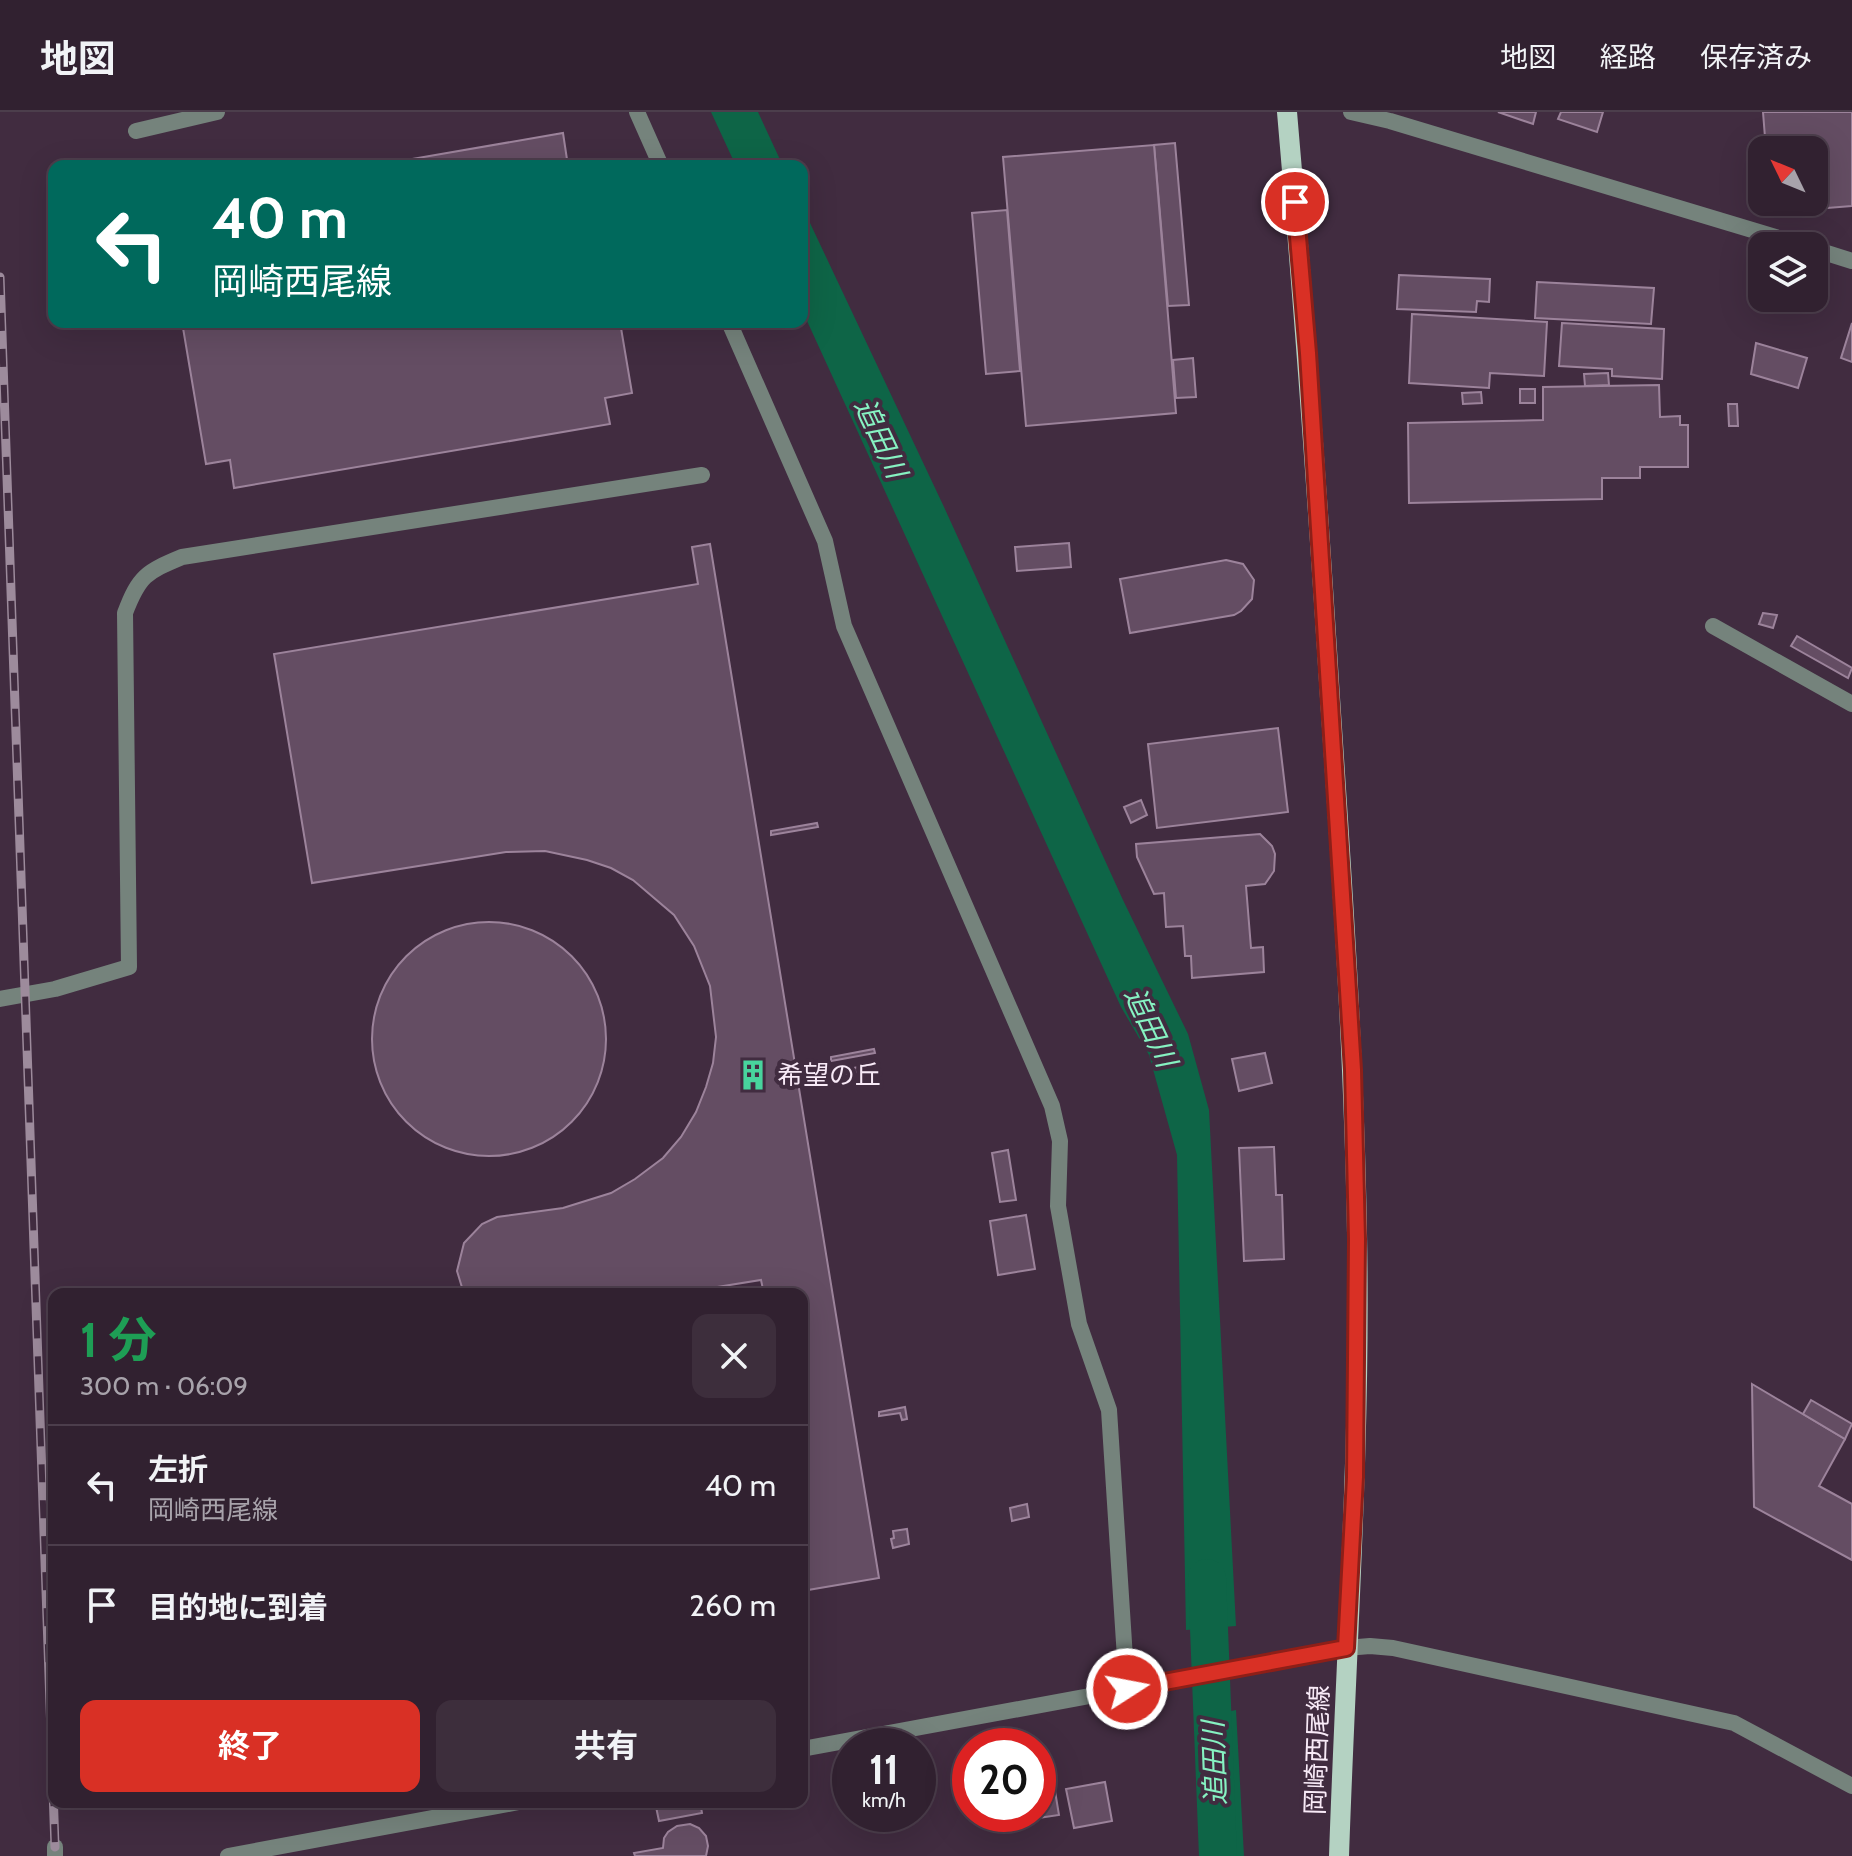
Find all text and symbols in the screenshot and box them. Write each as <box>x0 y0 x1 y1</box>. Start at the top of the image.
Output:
text: 地図 <box>40 35 116 82</box>
text: 地図 <box>1500 40 1556 74</box>
text: 経路 <box>1600 40 1656 74</box>
text: 保存済み <box>1700 40 1812 74</box>
north arrow <box>1748 136 1828 216</box>
map controls <box>1748 136 1828 312</box>
pin <box>1261 168 1329 236</box>
icon: arrive <box>1273 180 1317 224</box>
text: 40 m <box>212 184 348 252</box>
icon: left <box>80 192 184 296</box>
button: layers <box>1748 232 1828 312</box>
text: 岡崎西尾線 <box>212 259 392 303</box>
water label: 追田川 <box>848 393 915 486</box>
water label: 追田川 <box>1118 982 1185 1075</box>
building icon: 希望の丘 <box>736 1058 770 1092</box>
place label: 希望の丘 <box>777 1059 881 1091</box>
text: 1 分 <box>80 1311 157 1369</box>
button: close <box>692 1314 776 1398</box>
text: 300 m · 06:09 <box>80 1370 248 1402</box>
text: 左折 <box>148 1451 208 1488</box>
icon: left <box>80 1463 124 1507</box>
text: 40 m <box>705 1467 776 1504</box>
text: 岡崎西尾線 <box>148 1494 278 1526</box>
icon: arrive <box>80 1583 124 1627</box>
text: 260 m <box>689 1587 776 1624</box>
text: 目的地に到着 <box>148 1589 328 1626</box>
position arrow <box>1085 1647 1169 1731</box>
street label: 岡崎西尾線 <box>1299 1684 1335 1816</box>
button: 終了 <box>80 1700 420 1792</box>
button: 共有 <box>436 1700 776 1792</box>
water label: 追田川 <box>1195 1717 1232 1806</box>
speed limit sign: 20 <box>952 1728 1056 1832</box>
text: 11 <box>869 1745 899 1794</box>
text: km/h <box>862 1788 906 1812</box>

